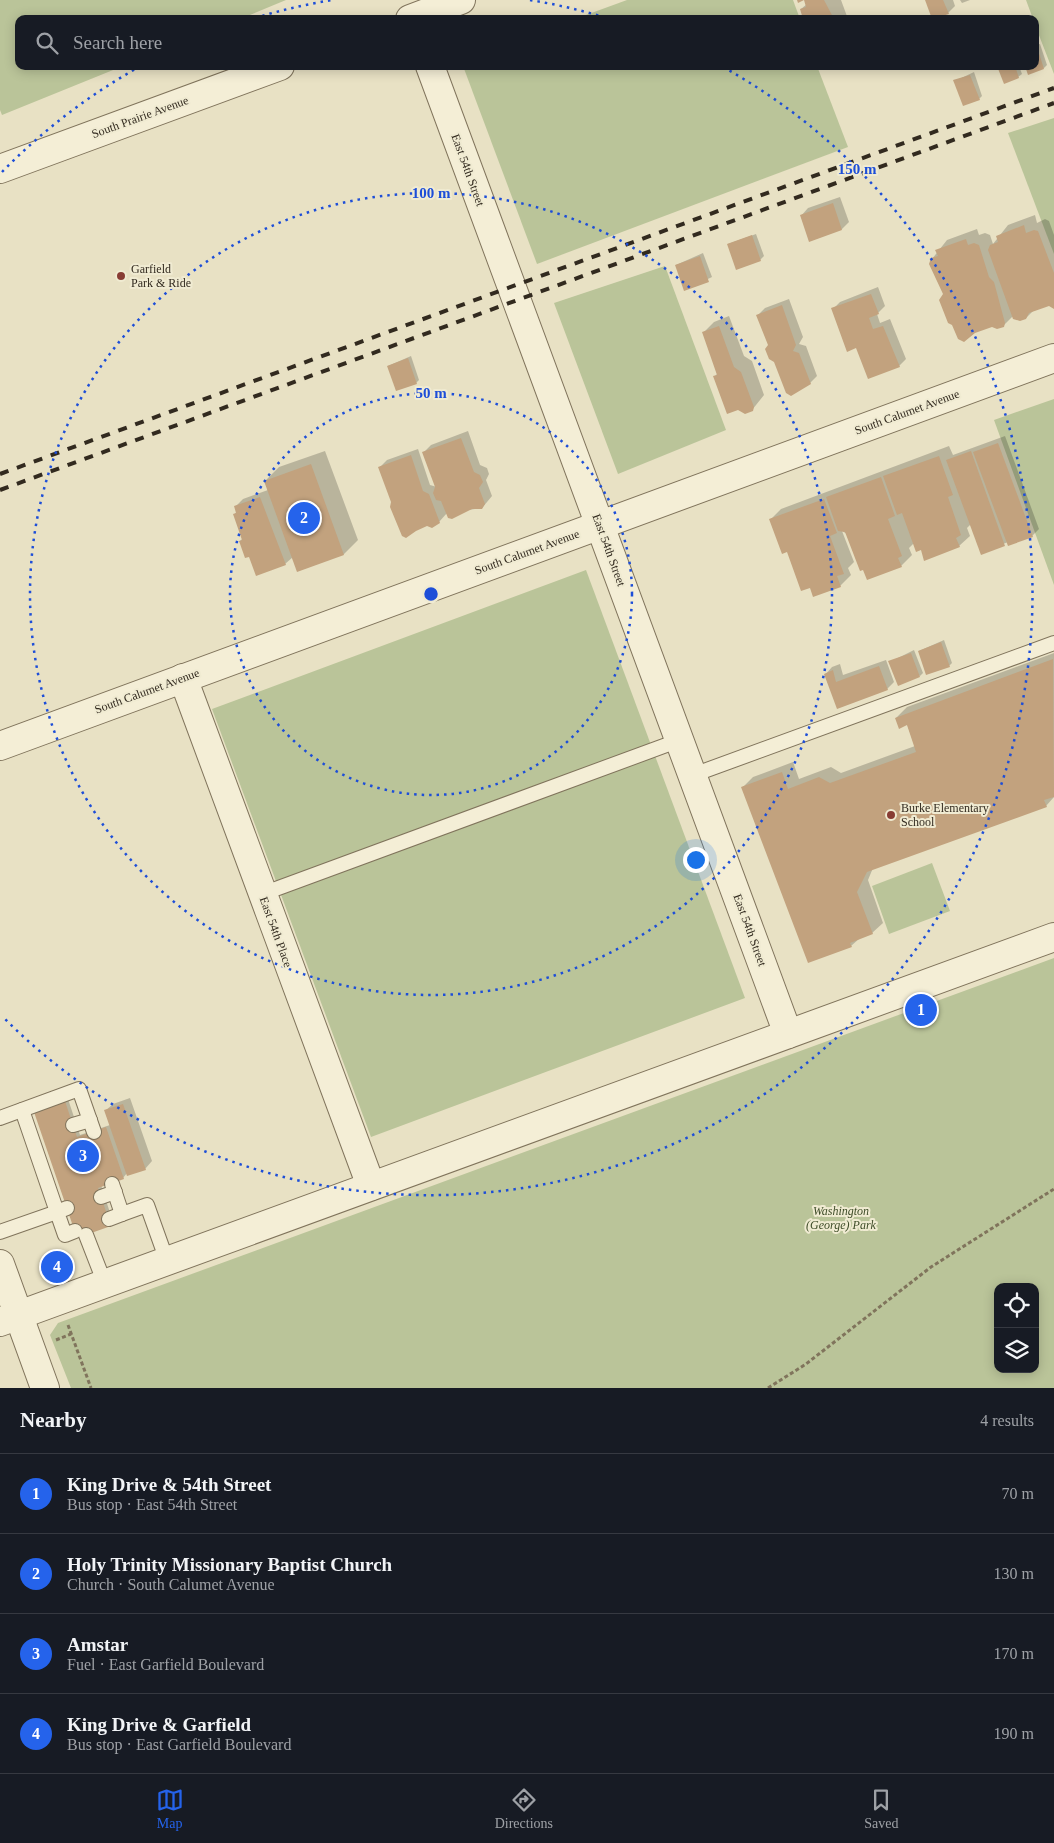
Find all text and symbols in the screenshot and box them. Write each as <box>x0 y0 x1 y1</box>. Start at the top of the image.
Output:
search box <box>15 15 1039 70</box>
icon: search <box>33 29 61 57</box>
text: Search here <box>73 32 162 53</box>
street label: South Prairie Avenue <box>90 93 190 141</box>
street label: East 54th Street <box>448 132 488 209</box>
text: 150 m <box>838 161 877 177</box>
text: 100 m <box>412 185 451 201</box>
place label: Garfield Park & Ride <box>131 262 191 290</box>
marker: Garfield Park & Ride <box>115 270 127 282</box>
text: 50 m <box>415 385 447 401</box>
street label: South Calumet Avenue <box>853 387 961 437</box>
pin: 2 <box>288 499 320 537</box>
street label: East 54th Street <box>589 512 629 589</box>
street label: South Calumet Avenue <box>473 527 581 577</box>
centre of rings <box>422 585 440 603</box>
street label: South Calumet Avenue <box>93 666 201 716</box>
place label: Burke Elementary School <box>901 801 989 829</box>
marker: Burke Elementary School <box>885 809 897 821</box>
your location <box>683 847 709 873</box>
street label: East 54th Street <box>730 892 770 969</box>
street label: East 54th Place <box>257 895 295 969</box>
pin: 1 <box>905 991 937 1029</box>
pin: 3 <box>67 1137 99 1175</box>
park label: Washington (George) Park <box>806 1204 877 1232</box>
pin: 4 <box>41 1248 73 1286</box>
map controls <box>994 1283 1039 1373</box>
button: locate <box>994 1283 1039 1328</box>
button: layers <box>994 1328 1039 1373</box>
text: Nearby <box>20 1408 87 1432</box>
text: 4 results <box>980 1412 1034 1429</box>
text: King Drive & 54th Street <box>67 1474 271 1495</box>
text: 1 <box>32 1485 40 1502</box>
text: 70 m <box>1002 1485 1034 1502</box>
text: Bus stop · East 54th Street <box>67 1496 237 1513</box>
text: Holy Trinity Missionary Baptist Church <box>67 1554 392 1575</box>
text: 2 <box>32 1565 40 1582</box>
text: 130 m <box>994 1565 1034 1582</box>
text: Church · South Calumet Avenue <box>67 1576 275 1593</box>
text: Amstar <box>67 1634 128 1655</box>
text: 3 <box>32 1645 40 1662</box>
text: 170 m <box>994 1645 1034 1662</box>
text: Fuel · East Garfield Boulevard <box>67 1656 264 1673</box>
text: King Drive & Garfield <box>67 1714 251 1735</box>
text: 4 <box>32 1725 40 1742</box>
text: 190 m <box>994 1725 1034 1742</box>
text: Bus stop · East Garfield Boulevard <box>67 1736 291 1753</box>
tab: Map <box>156 1786 184 1832</box>
tab: Directions <box>495 1786 553 1832</box>
tab: Saved <box>864 1786 898 1832</box>

